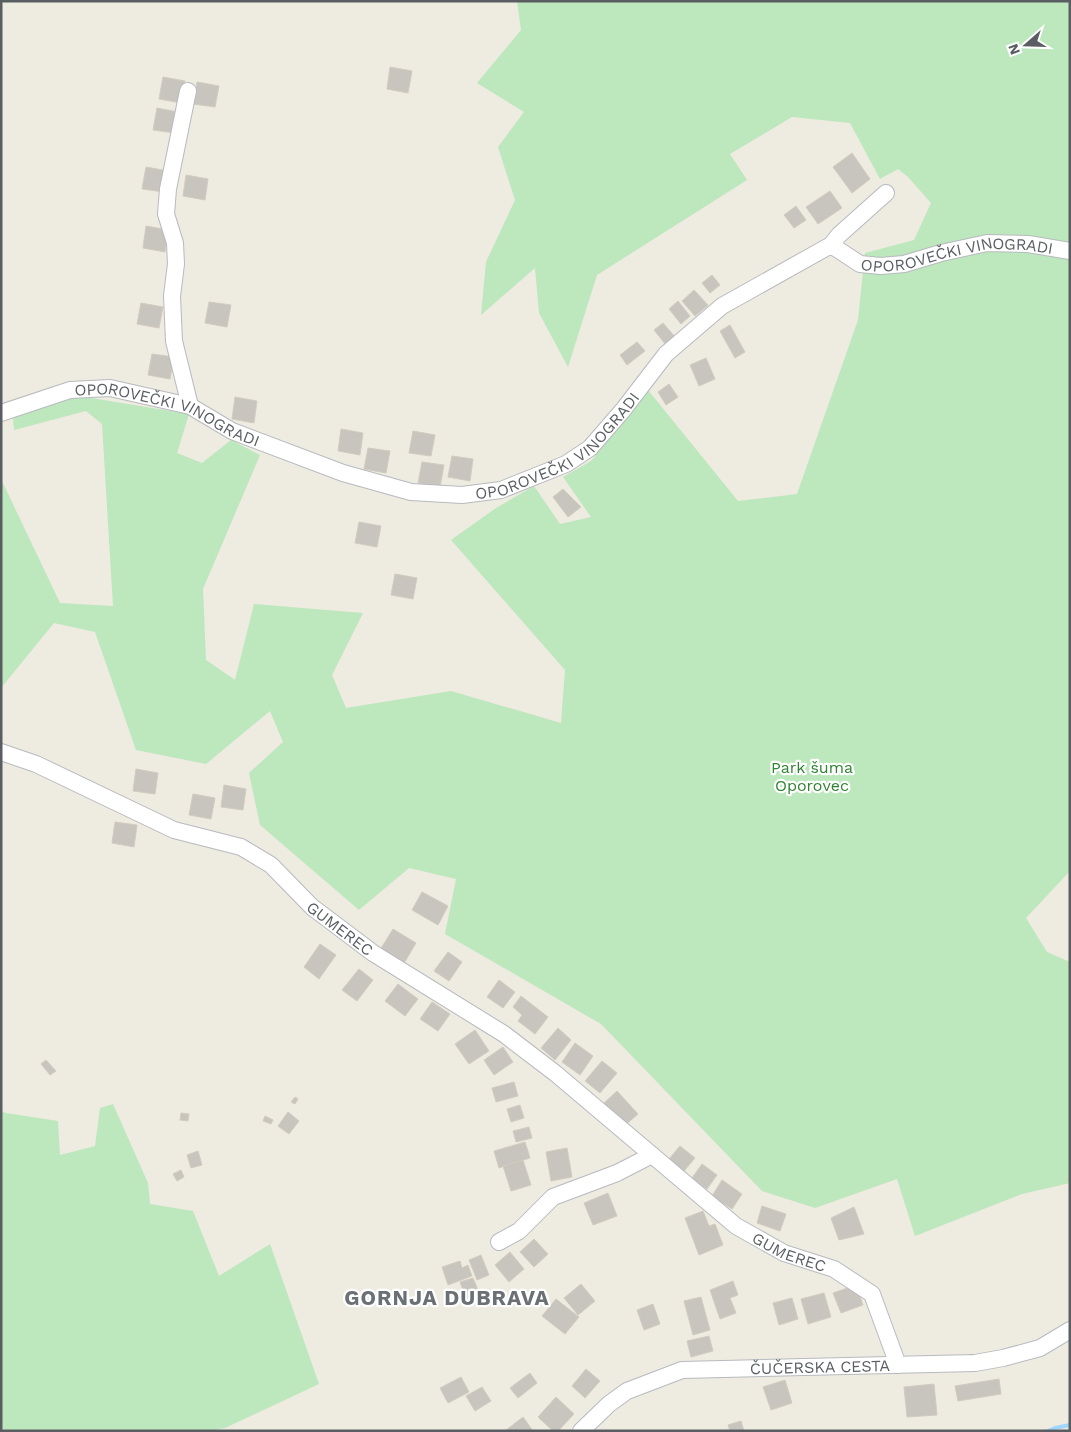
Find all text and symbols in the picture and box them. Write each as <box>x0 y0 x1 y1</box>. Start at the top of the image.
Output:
north arrow <box>1001 20 1051 70</box>
text: N <box>1004 42 1023 57</box>
street label: OPOROVEČKI VINOGRADI <box>860 233 1054 276</box>
street label: OPOROVEČKI VINOGRADI <box>74 379 262 451</box>
street label: OPOROVEČKI VINOGRADI <box>474 389 643 503</box>
park label: Park šuma Oporovec <box>771 758 853 795</box>
street label: GUMEREC <box>303 897 377 960</box>
street label: GUMEREC <box>749 1228 828 1276</box>
district label: GORNJA DUBRAVA <box>344 1285 550 1310</box>
street label: ČUČERSKA CESTA <box>750 1356 891 1378</box>

